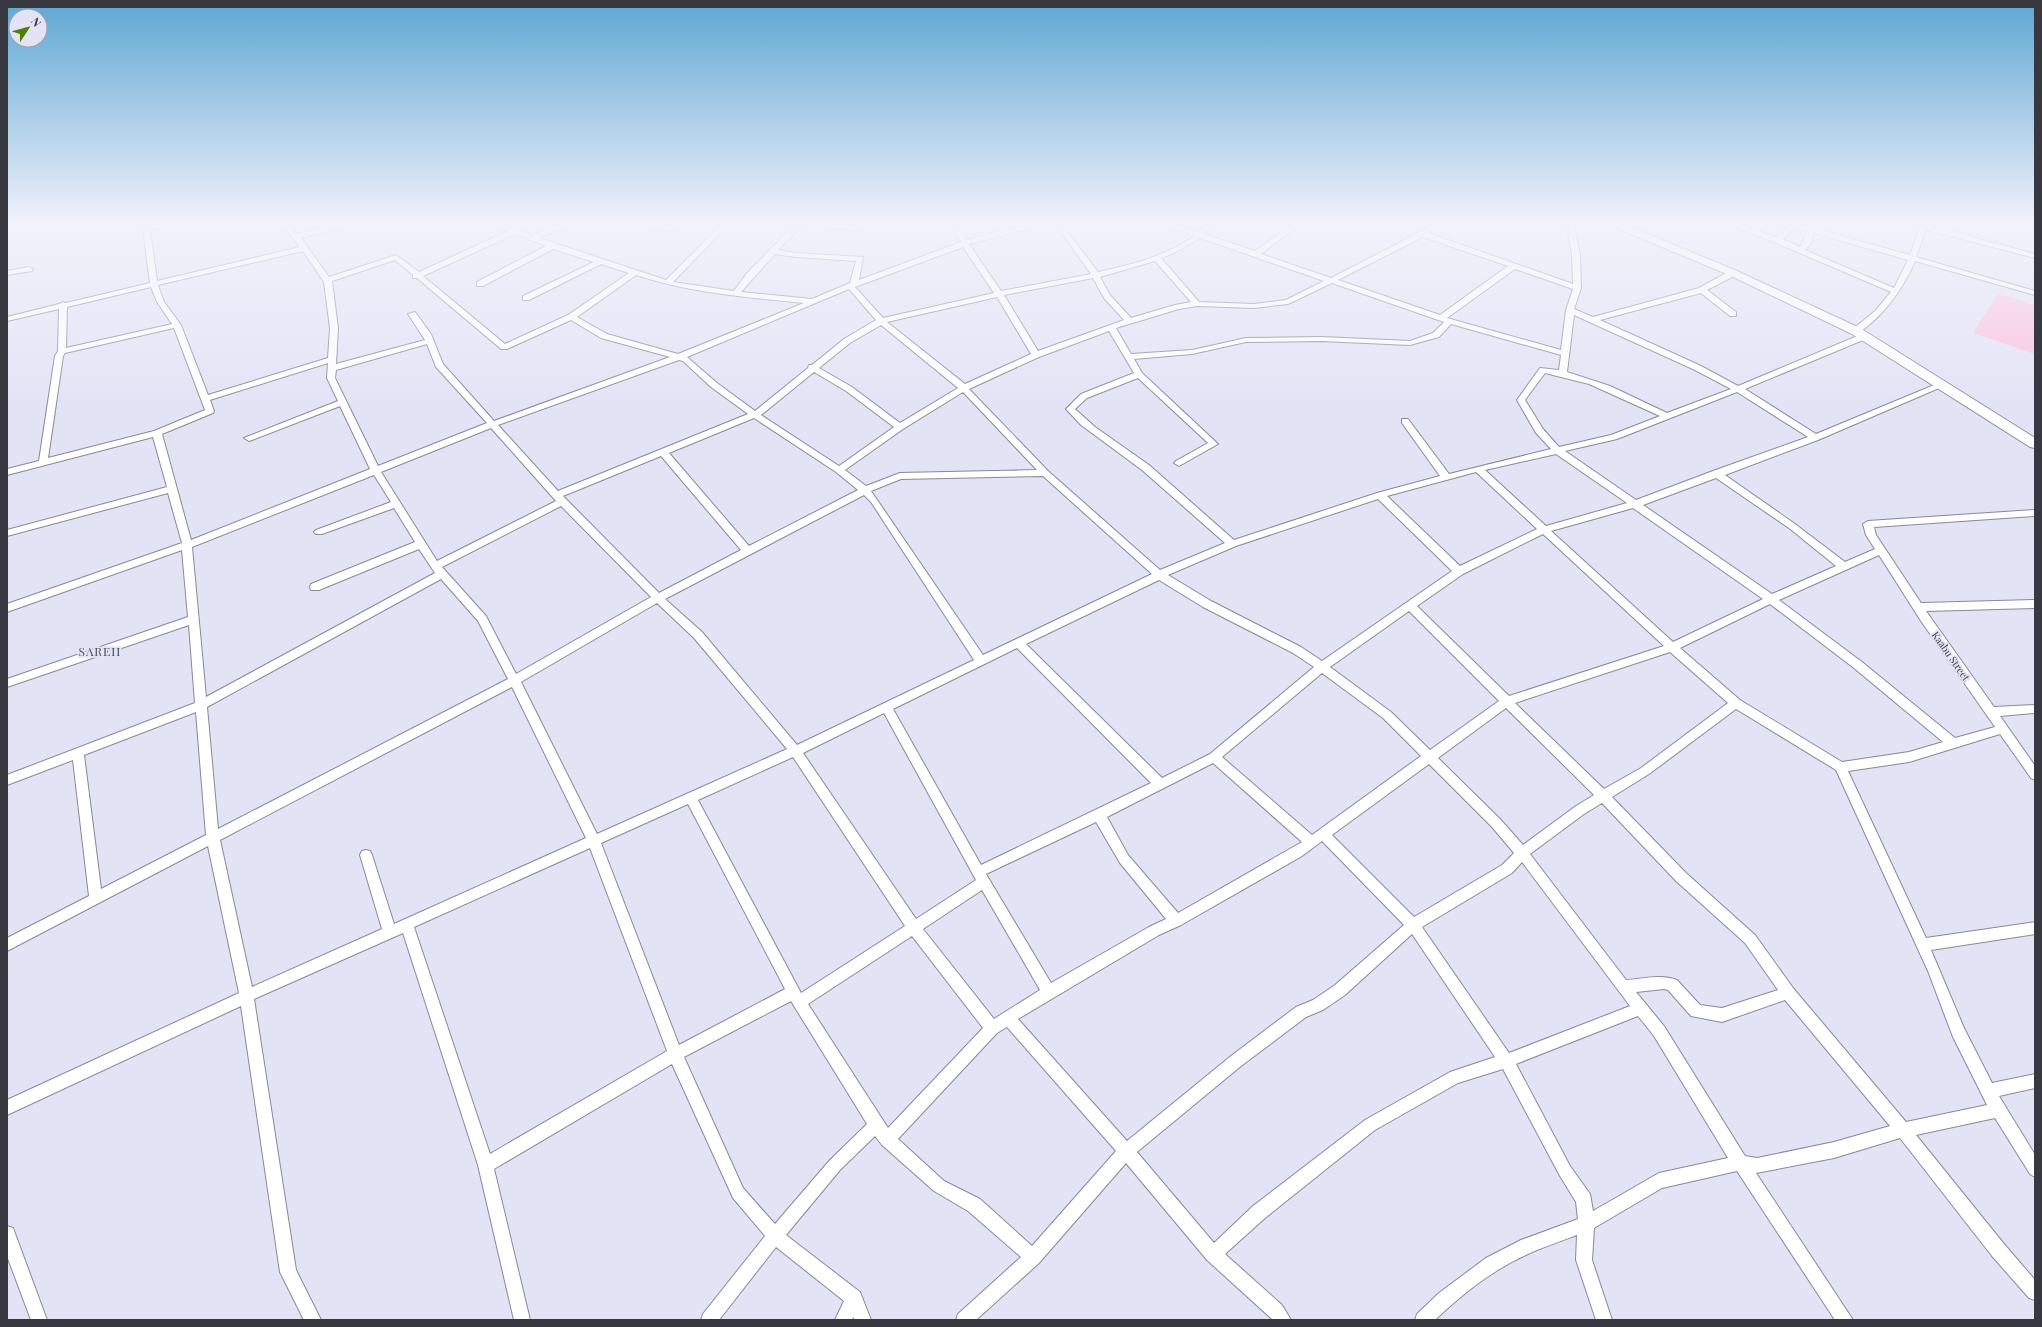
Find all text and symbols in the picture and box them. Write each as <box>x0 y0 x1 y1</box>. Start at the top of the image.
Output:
north arrow <box>8 8 48 48</box>
text: N <box>28 14 45 29</box>
street label: Kaabu Street <box>1929 629 1973 684</box>
district label: SAREH <box>79 643 121 659</box>

